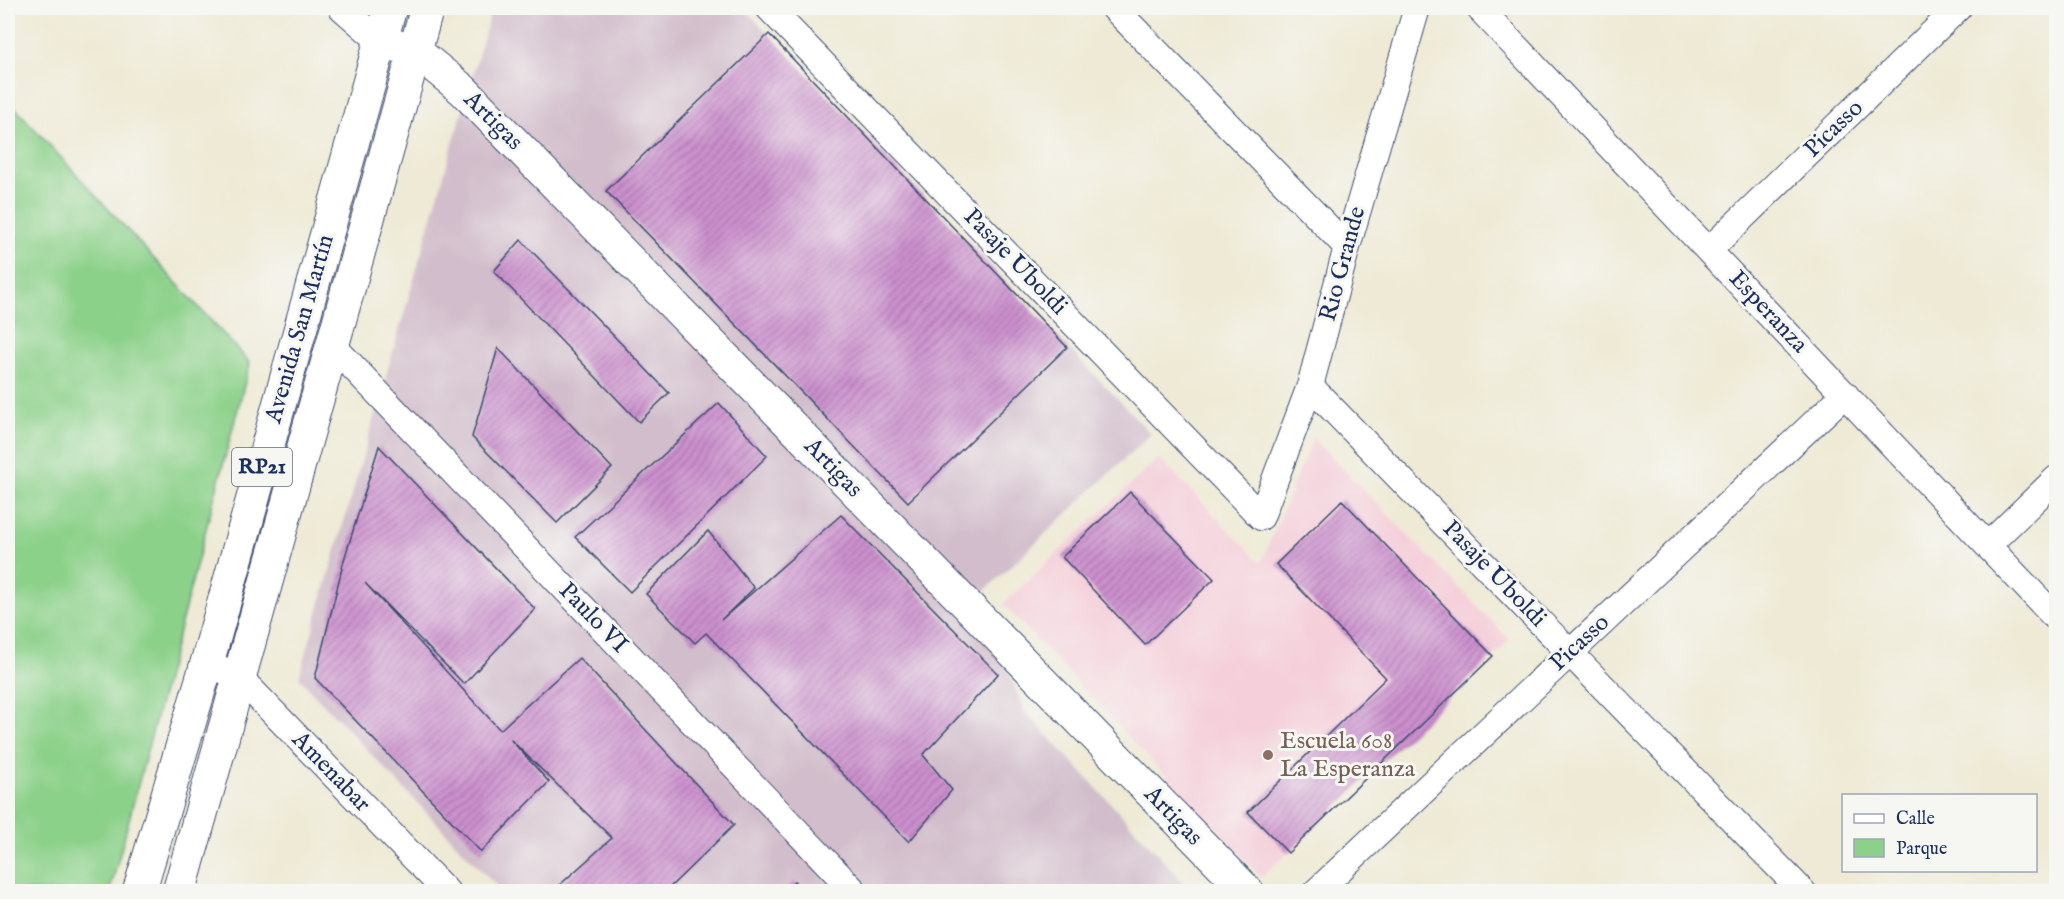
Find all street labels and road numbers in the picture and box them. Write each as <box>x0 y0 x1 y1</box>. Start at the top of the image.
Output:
street label: Artigas <box>456 84 529 157</box>
street label: Picasso <box>1798 93 1870 165</box>
street label: Pasaje Uboldi <box>956 202 1074 322</box>
street label: Rio Grande <box>1313 203 1373 325</box>
street label: Avenida San Martín <box>258 231 342 428</box>
street label: Esperanza <box>1722 264 1815 361</box>
street label: Artigas <box>796 431 869 504</box>
road number: RP21 <box>232 448 292 486</box>
street label: Pasaje Uboldi <box>1435 514 1553 634</box>
street label: Paulo VI <box>552 576 634 660</box>
street label: Picasso <box>1544 608 1616 678</box>
street label: Amenabar <box>284 724 377 819</box>
street label: Artigas <box>1136 779 1209 852</box>

